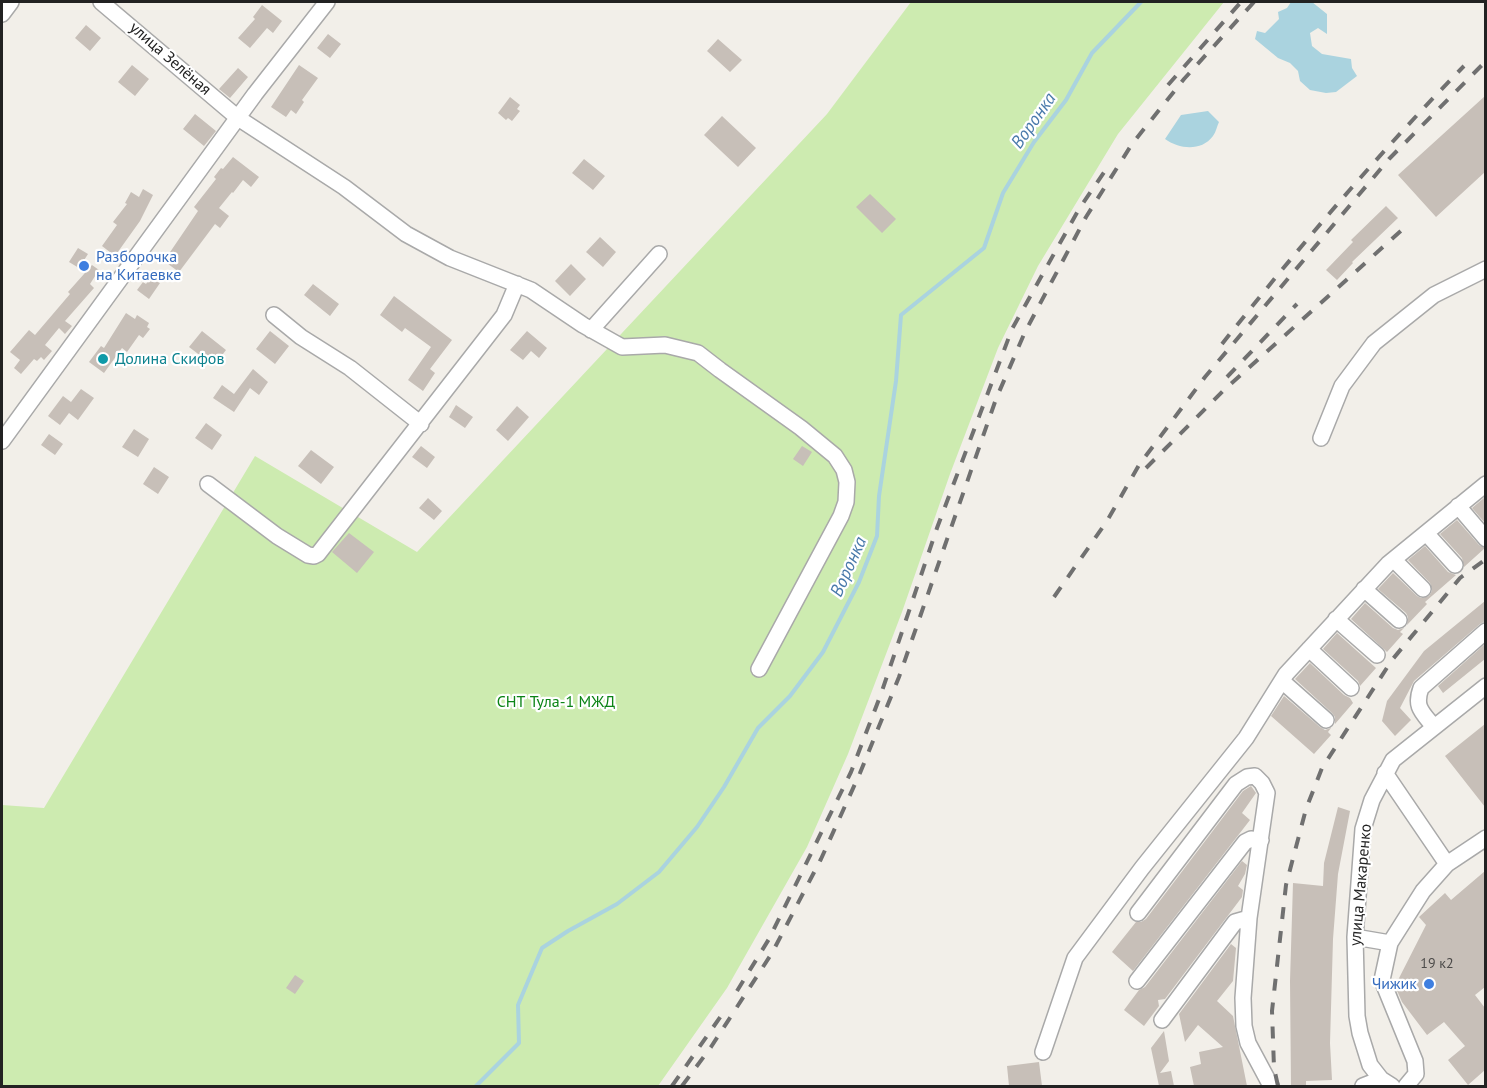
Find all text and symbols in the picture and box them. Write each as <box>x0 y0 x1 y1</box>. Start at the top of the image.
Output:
street label: улица Зелёная <box>125 18 215 100</box>
water label: Воронка <box>1007 89 1061 153</box>
place label: Разборочка на Китаевке <box>96 247 181 285</box>
marker: Разборочка на Китаевке <box>77 259 91 273</box>
place label: Долина Скифов <box>115 349 224 369</box>
marker: Долина Скифов <box>96 352 110 366</box>
water label: Воронка <box>826 534 872 600</box>
park label: СНТ Тула-1 МЖД <box>497 692 615 712</box>
street label: улица Макаренко <box>1346 823 1376 947</box>
house number: 19 к2 <box>1420 956 1454 972</box>
place label: Чижик <box>1372 974 1417 994</box>
marker: Чижик <box>1422 977 1436 991</box>

